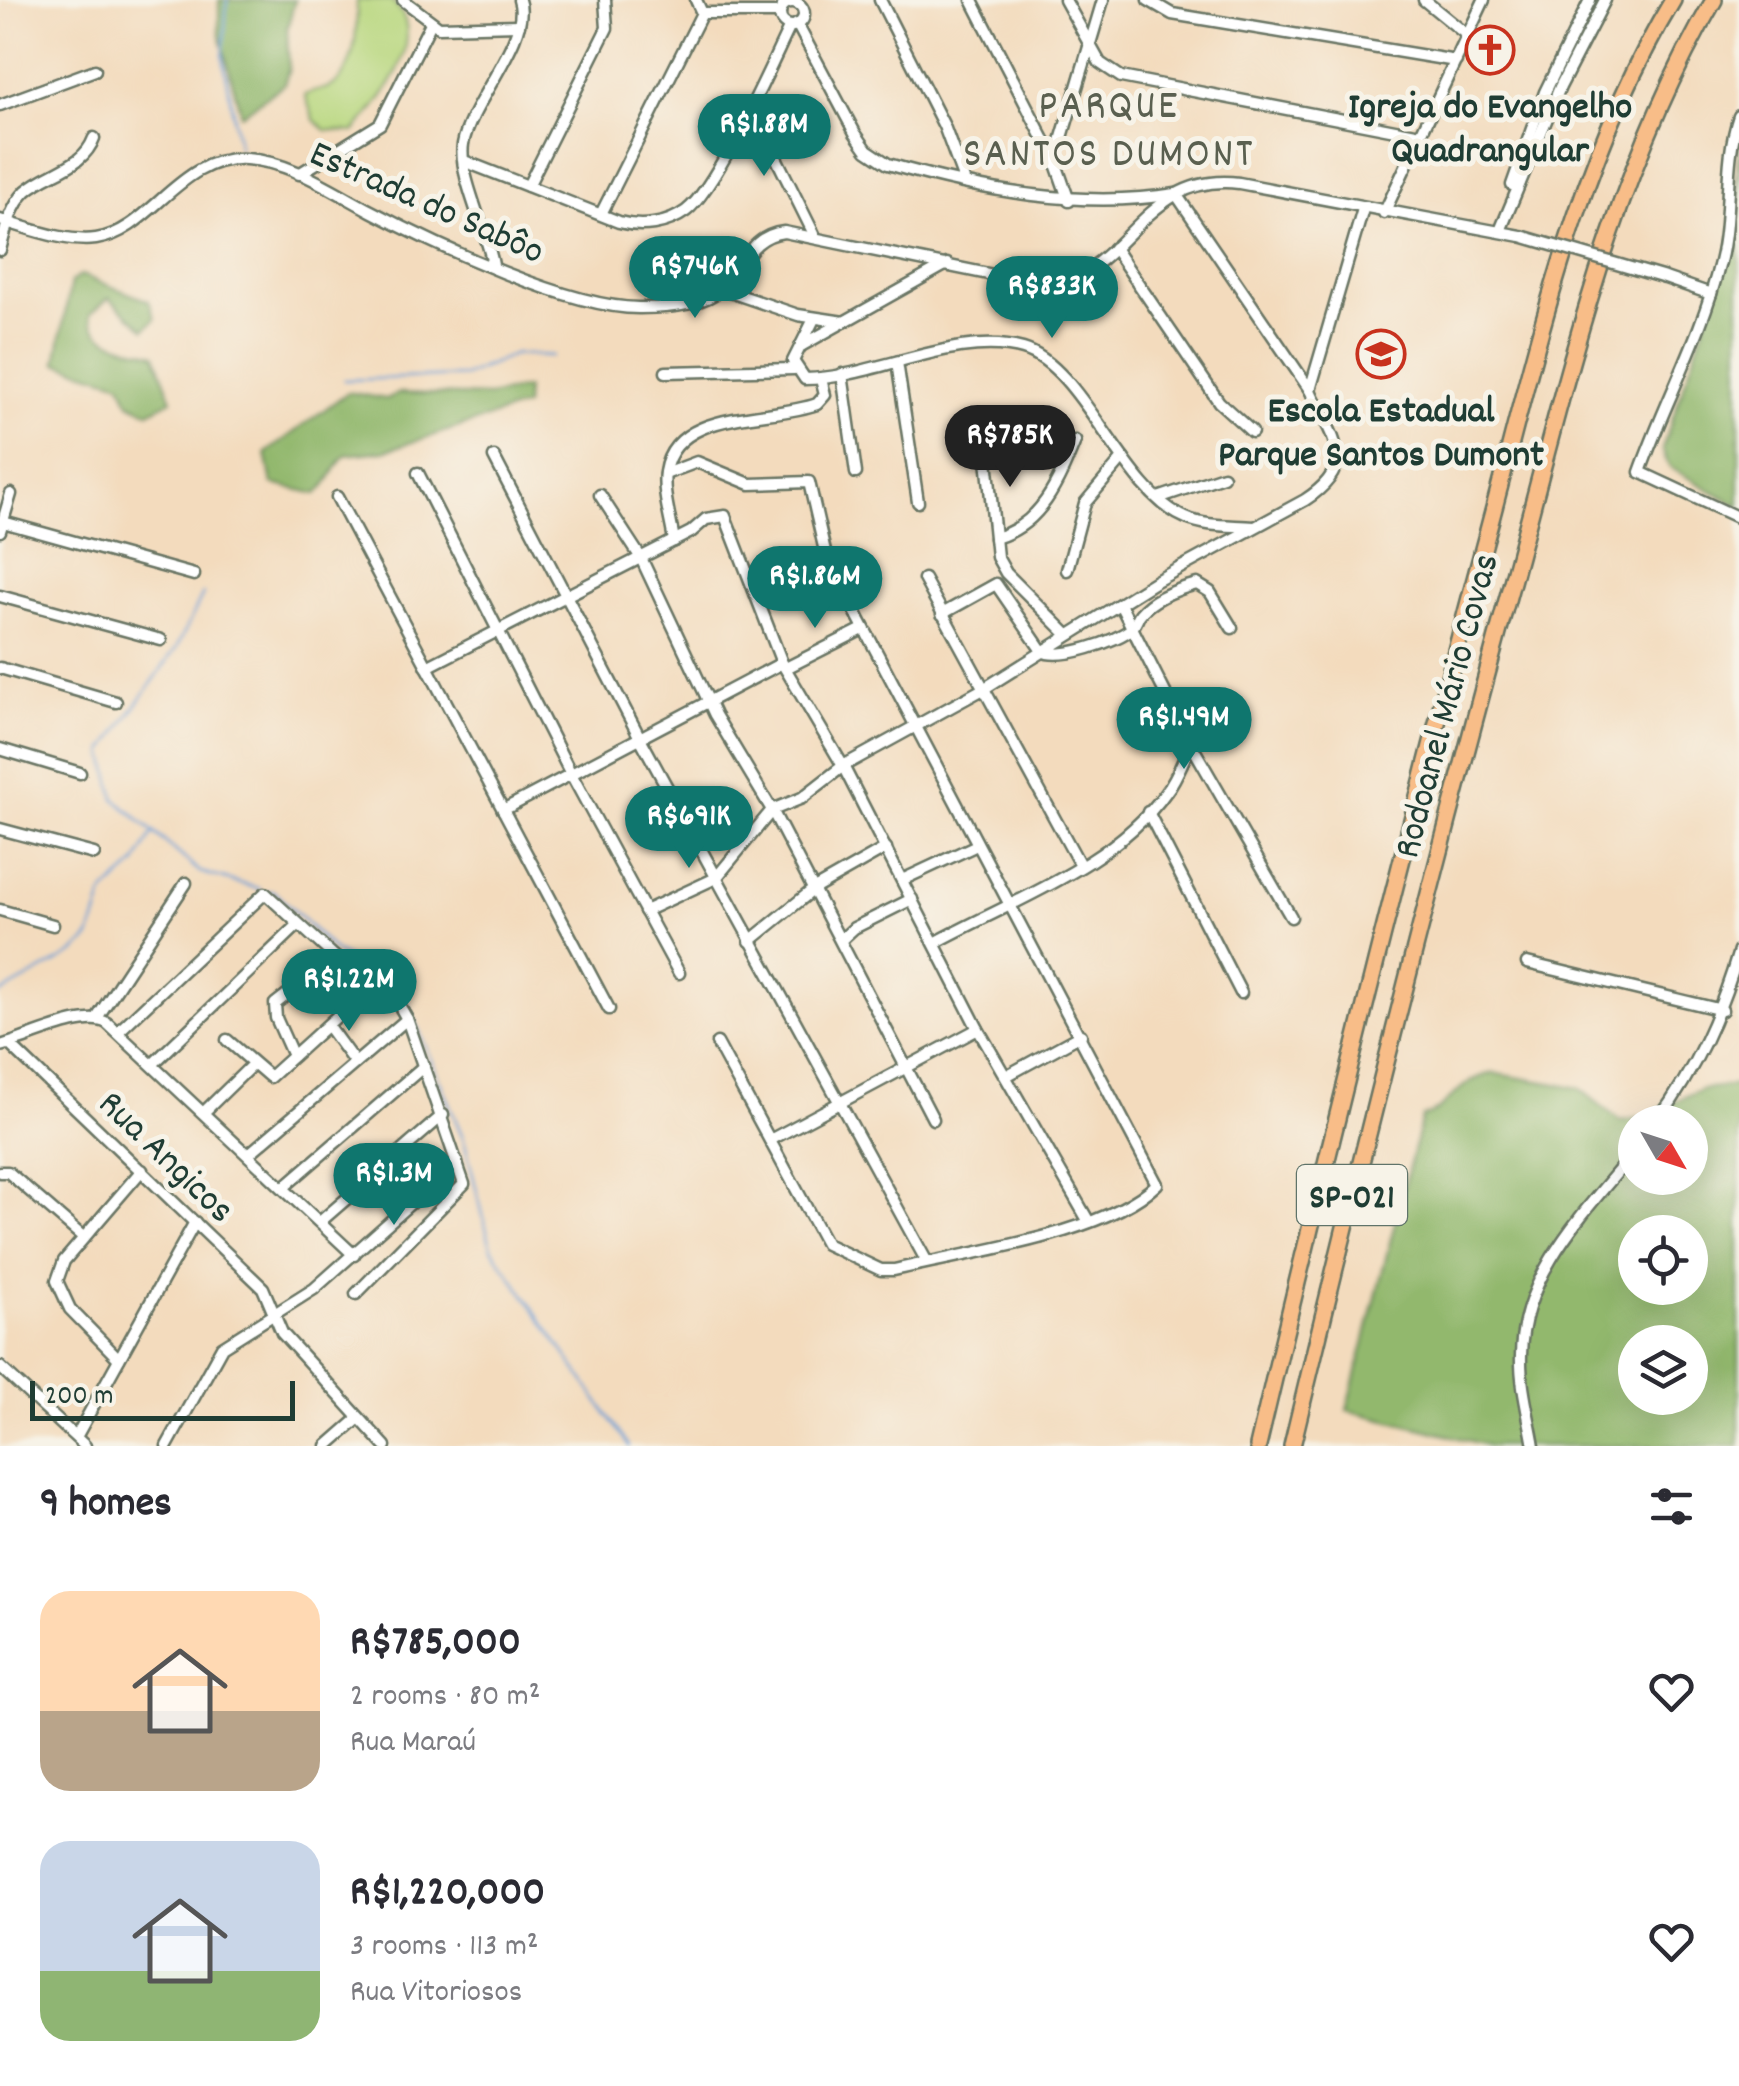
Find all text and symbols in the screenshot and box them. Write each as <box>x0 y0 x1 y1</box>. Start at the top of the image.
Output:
church icon: Igreja do Evangelho Quadrangular <box>1464 24 1516 76</box>
district label: PARQUE SANTOS DUMONT <box>963 79 1255 187</box>
place label: Igreja do Evangelho Quadrangular <box>1348 82 1632 181</box>
pin: R$1.88M <box>672 94 856 179</box>
text: R$1.88M <box>720 103 808 149</box>
street label: Estrada do Sabôo <box>300 129 552 281</box>
pin: R$746K <box>614 236 776 321</box>
text: R$746K <box>651 245 739 291</box>
pin: R$833K <box>971 256 1133 341</box>
text: R$833K <box>1008 265 1096 311</box>
school or university icon: Escola Estadual Parque Santos Dumont <box>1355 328 1407 380</box>
place label: Escola Estadual Parque Santos Dumont <box>1218 386 1544 485</box>
pin: R$785K <box>929 405 1091 490</box>
text: R$785K <box>967 414 1053 460</box>
pin: R$1.86M <box>723 546 907 631</box>
street label: Rodoanel Mário Covas <box>1382 548 1516 865</box>
text: R$1.86M <box>769 555 861 601</box>
pin: R$1.49M <box>1092 687 1276 772</box>
text: R$1.49M <box>1139 696 1229 742</box>
pin: R$691K <box>608 786 770 871</box>
text: R$691K <box>647 795 731 841</box>
pin: R$1.22M <box>257 949 441 1034</box>
text: R$1.22M <box>304 958 394 1004</box>
street label: Rua Angicos <box>83 1080 245 1238</box>
north arrow <box>1618 1105 1708 1195</box>
map controls <box>1618 1105 1708 1415</box>
pin: R$1.3M <box>313 1143 475 1228</box>
text: R$1.3M <box>355 1152 433 1198</box>
road number: SP-021 <box>1297 1165 1407 1225</box>
button: locate <box>1618 1215 1708 1305</box>
button: layers <box>1618 1325 1708 1415</box>
scale bar <box>30 1376 295 1420</box>
text: 200 m <box>45 1378 113 1418</box>
text: 9 homes <box>40 1476 172 1536</box>
icon: filters <box>1644 1479 1699 1534</box>
text: R$785,000 <box>350 1615 521 1675</box>
icon: home <box>120 1631 240 1751</box>
icon: heart <box>1644 1664 1699 1719</box>
text: 2 rooms · 80 m² <box>350 1675 540 1721</box>
text: Rua Maraú <box>350 1721 476 1767</box>
text: R$1,220,000 <box>350 1865 545 1925</box>
icon: home <box>120 1881 240 2001</box>
icon: heart <box>1644 1914 1699 1969</box>
text: 3 rooms · 113 m² <box>350 1925 539 1971</box>
text: Rua Vitoriosos <box>350 1971 522 2017</box>

